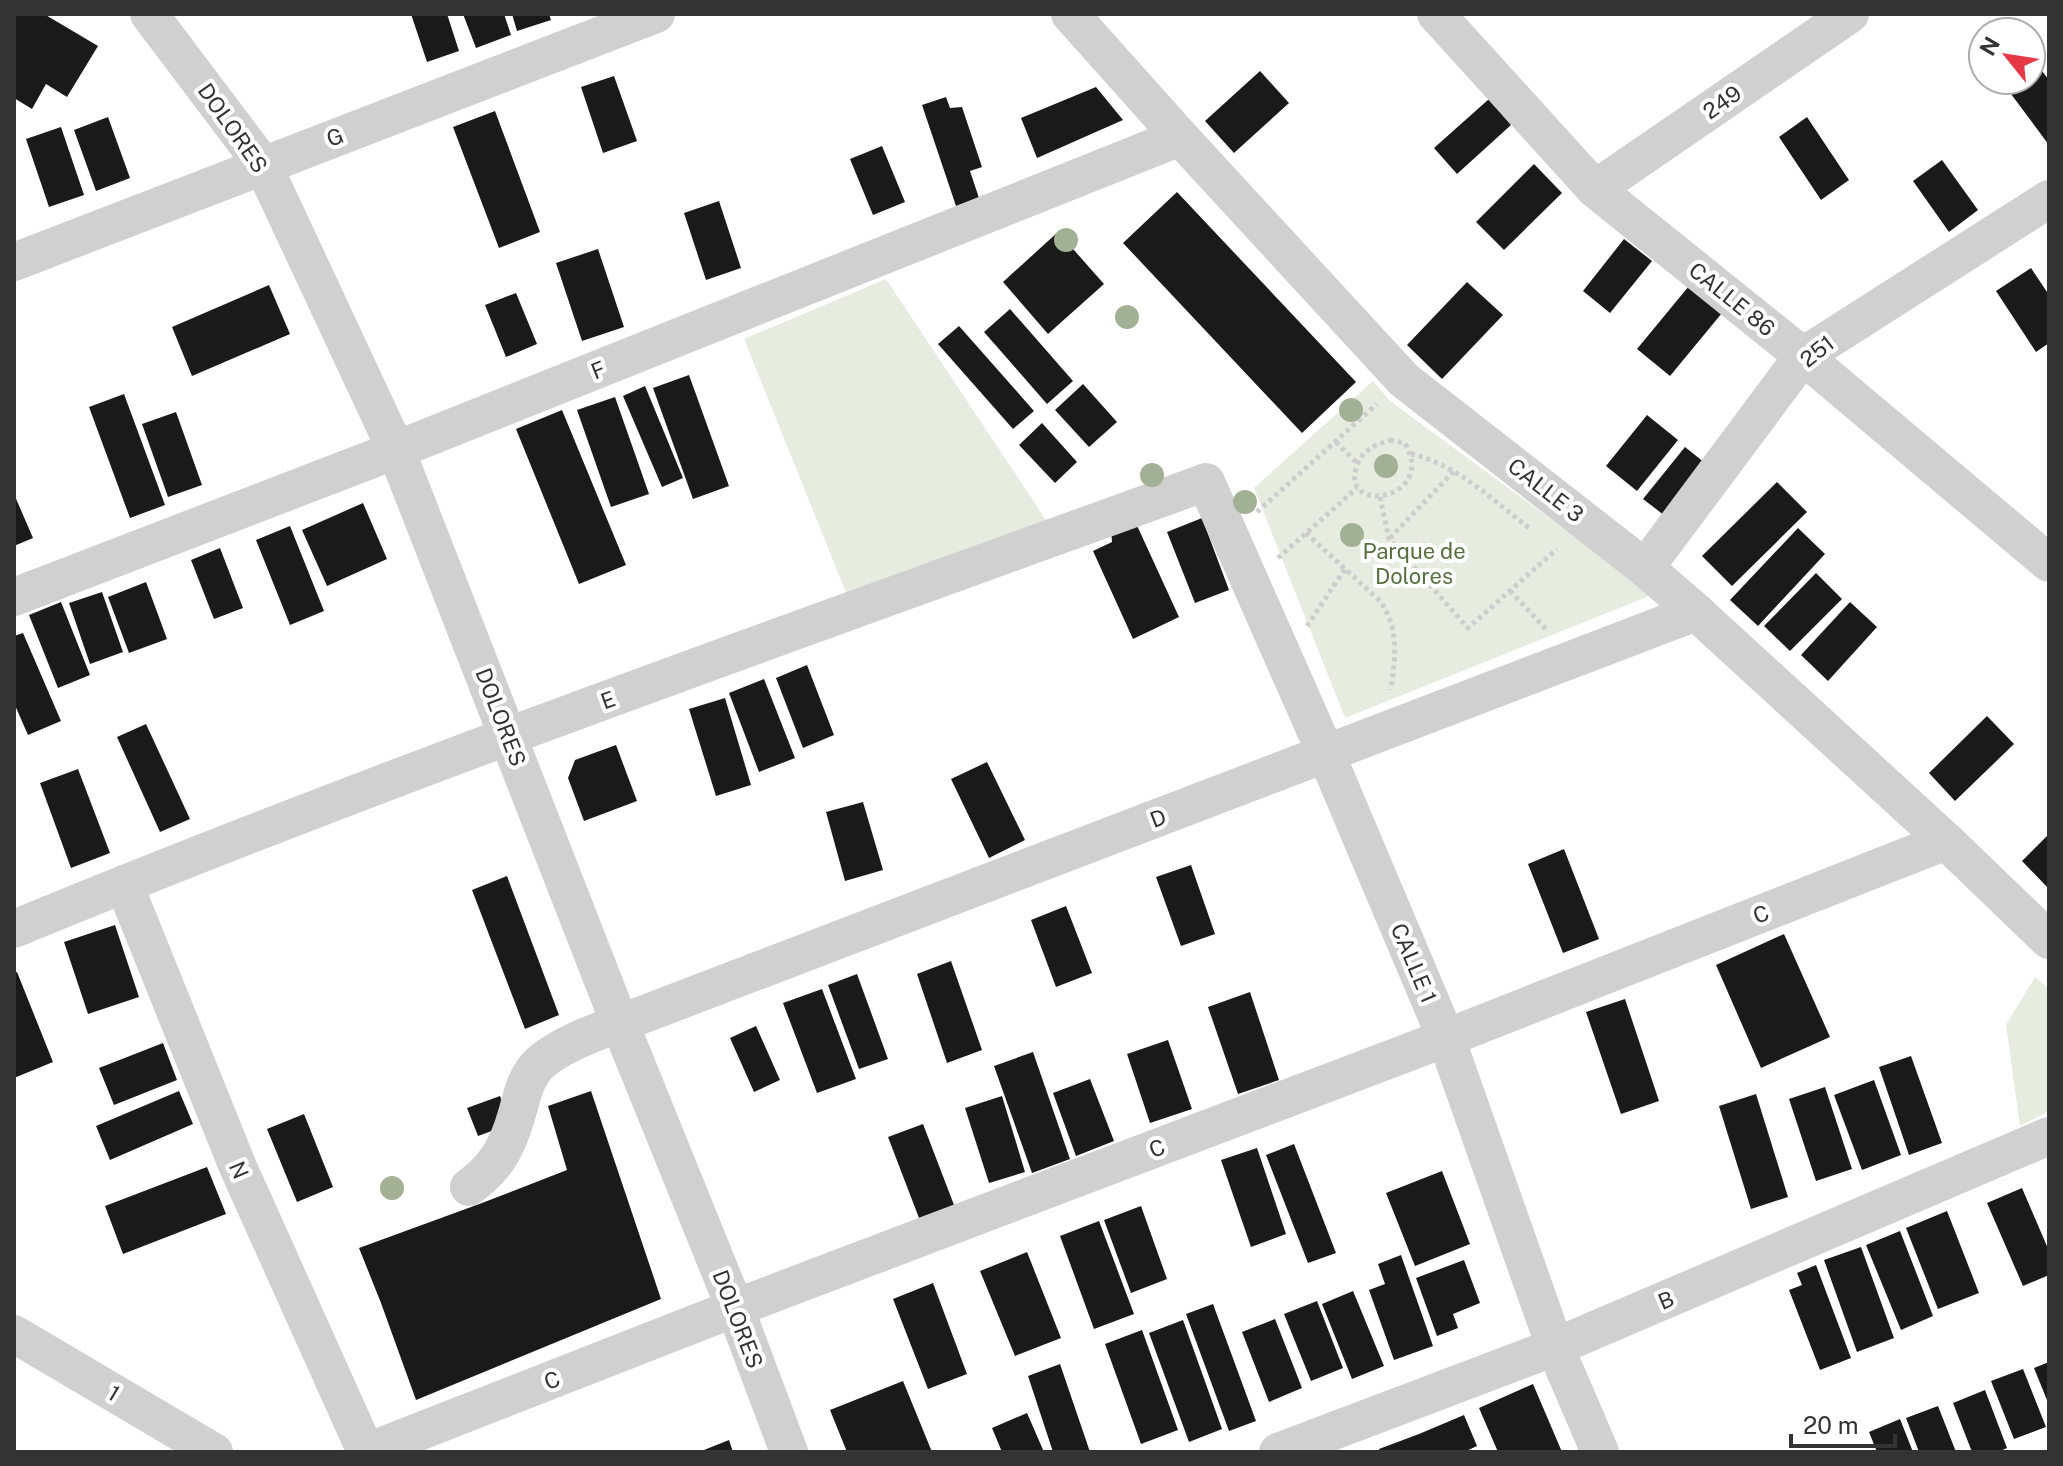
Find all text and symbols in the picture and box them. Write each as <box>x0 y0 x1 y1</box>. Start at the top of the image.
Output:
north arrow <box>1967 16 2047 96</box>
text: N <box>1974 32 2005 60</box>
street label: DOLORES <box>193 78 273 178</box>
street label: 249 <box>1698 80 1746 124</box>
street label: G <box>323 122 347 152</box>
street label: CALLE 86 <box>1684 257 1780 341</box>
street label: 251 <box>1795 330 1839 372</box>
street label: F <box>587 355 609 385</box>
street label: CALLE 3 <box>1503 452 1589 528</box>
park label: Parque de Dolores <box>1362 538 1466 589</box>
street label: DOLORES <box>470 664 532 770</box>
street label: E <box>597 685 619 715</box>
street label: D <box>1146 803 1170 833</box>
street label: C <box>1749 899 1773 929</box>
street label: CALLE 1 <box>1386 919 1442 1007</box>
street label: C <box>1145 1133 1169 1163</box>
street label: N <box>224 1157 254 1183</box>
street label: DOLORES <box>707 1266 769 1372</box>
street label: B <box>1654 1285 1678 1315</box>
street label: C <box>540 1365 564 1395</box>
street label: 1 <box>103 1380 125 1406</box>
scale bar <box>1791 1398 1895 1448</box>
text: 20 m <box>1803 1411 1859 1439</box>

